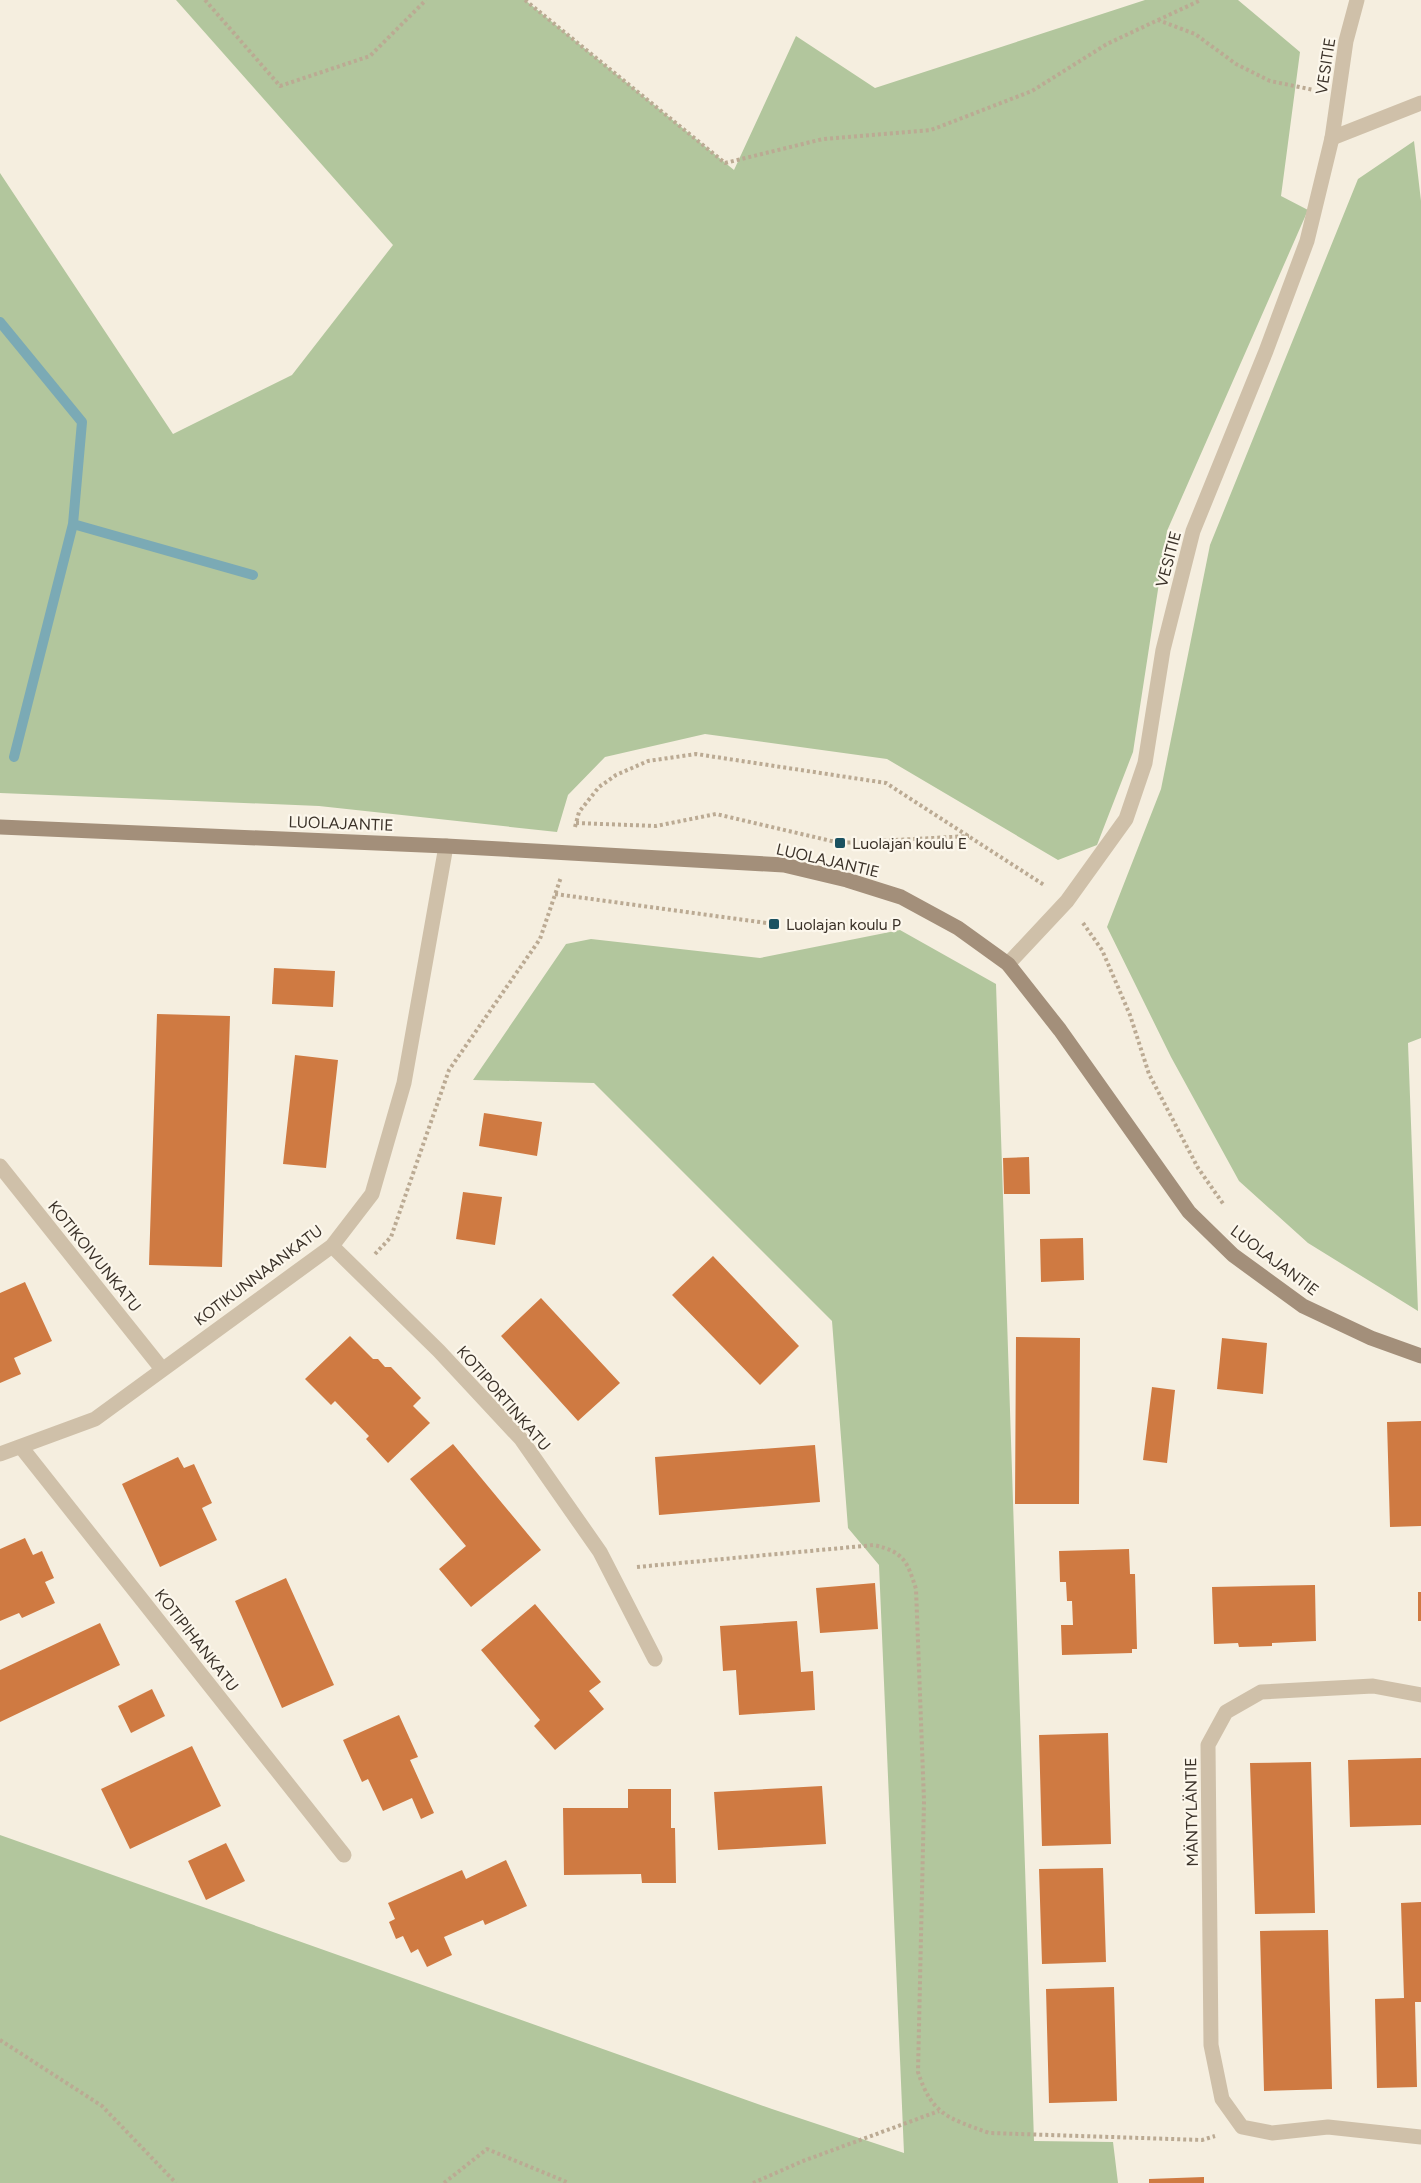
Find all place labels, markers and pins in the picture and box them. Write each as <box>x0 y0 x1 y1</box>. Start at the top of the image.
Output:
place label: Luolajan koulu E <box>852 834 967 853</box>
marker: Luolajan koulu E <box>833 836 847 850</box>
place label: Luolajan koulu P <box>786 915 901 934</box>
marker: Luolajan koulu P <box>767 917 781 931</box>

